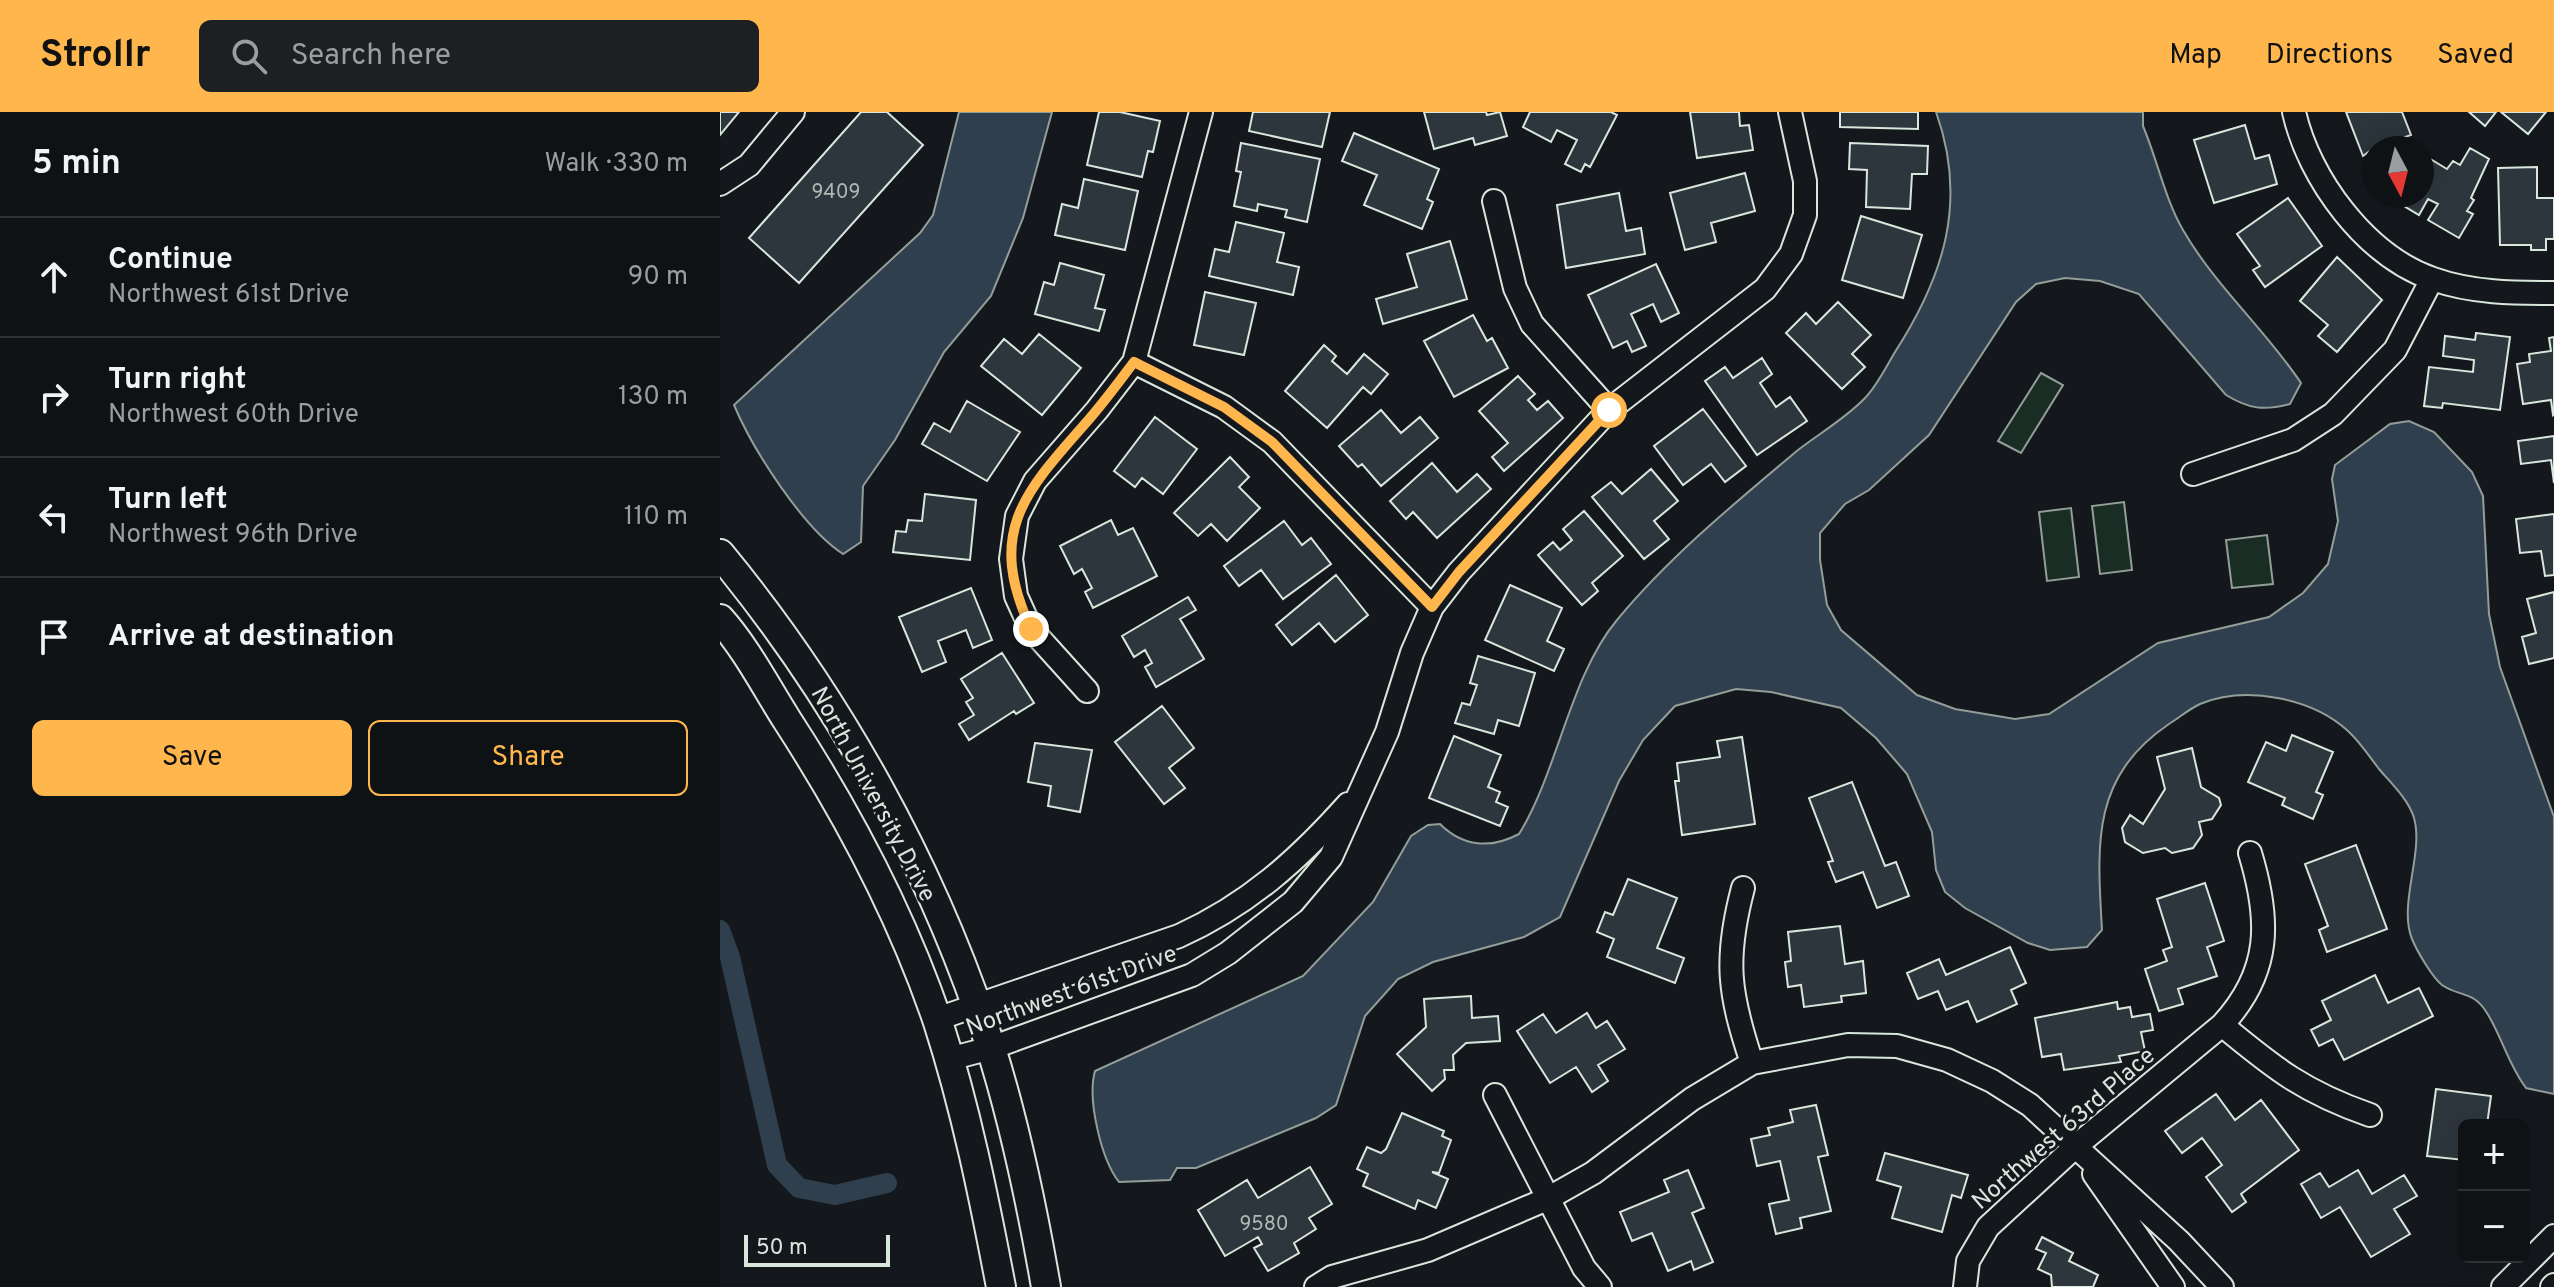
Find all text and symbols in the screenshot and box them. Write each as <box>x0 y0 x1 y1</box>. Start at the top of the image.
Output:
search box <box>199 20 759 92</box>
text: Strollr <box>40 32 151 81</box>
icon: search <box>227 34 271 78</box>
text: Search here <box>291 38 451 75</box>
text: Map <box>2169 38 2222 74</box>
text: Directions <box>2266 38 2393 74</box>
text: Saved <box>2437 38 2514 74</box>
north arrow <box>2362 136 2434 208</box>
text: 5 min <box>32 143 121 186</box>
text: Walk · 330 m <box>544 148 688 181</box>
house number: 9409 <box>811 180 861 206</box>
text: Continue <box>108 242 233 279</box>
icon: ahead <box>32 255 76 299</box>
text: 90 m <box>628 261 688 294</box>
text: Northwest 61st Drive <box>108 279 349 312</box>
text: Turn right <box>108 362 246 399</box>
icon: right <box>32 375 76 419</box>
text: 130 m <box>618 381 688 414</box>
route start <box>1591 392 1627 428</box>
text: Northwest 60th Drive <box>108 399 359 432</box>
text: Turn left <box>108 482 228 519</box>
icon: left <box>32 495 76 539</box>
text: 110 m <box>624 501 688 534</box>
text: Northwest 96th Drive <box>108 519 358 552</box>
route end <box>1013 611 1049 647</box>
icon: arrive <box>32 615 76 659</box>
text: Arrive at destination <box>108 619 394 656</box>
street label: North University Drive <box>803 682 942 908</box>
button: Save <box>32 720 352 796</box>
button: Share <box>368 720 688 796</box>
street label: Northwest 61st Drive <box>962 940 1181 1044</box>
street label: Northwest 63rd Place <box>1966 1042 2162 1217</box>
map controls <box>2458 1119 2530 1263</box>
button: + <box>2458 1119 2530 1191</box>
button: − <box>2458 1191 2530 1263</box>
house number: 9580 <box>1239 1212 1289 1238</box>
scale bar <box>744 1231 890 1267</box>
text: 50 m <box>756 1235 808 1262</box>

